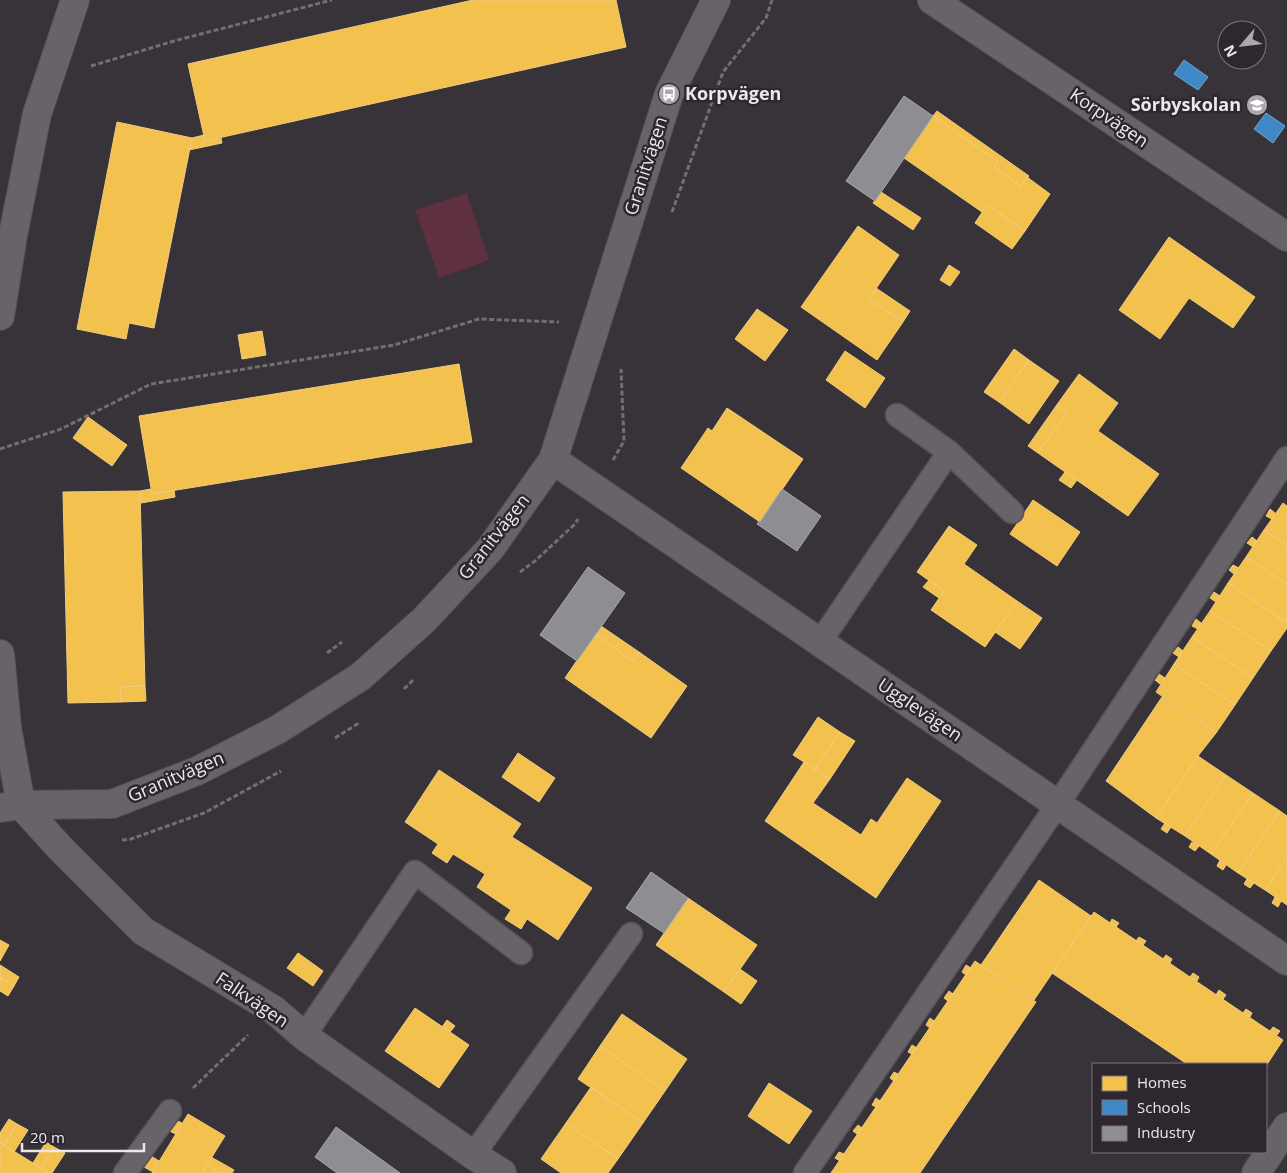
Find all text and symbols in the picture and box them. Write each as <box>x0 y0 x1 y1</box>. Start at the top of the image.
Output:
north arrow <box>1217 20 1267 70</box>
text: N <box>1219 42 1241 61</box>
place label: Korpvägen <box>685 81 781 105</box>
bus stop icon: Korpvägen <box>657 82 681 106</box>
street label: Korpvägen <box>1065 82 1154 152</box>
place label: Sörbyskolan <box>1131 92 1241 116</box>
school or university icon: Sörbyskolan <box>1245 93 1269 117</box>
street label: Granitvägen <box>618 113 672 218</box>
street label: Granitvägen <box>452 489 534 584</box>
street label: Ugglevägen <box>874 672 968 746</box>
street label: Granitvägen <box>124 745 227 807</box>
street label: Falkvägen <box>211 966 294 1032</box>
legend <box>1092 1063 1267 1153</box>
text: Homes <box>1137 1072 1187 1092</box>
text: Schools <box>1137 1097 1191 1117</box>
scale bar <box>22 1120 145 1152</box>
text: Industry <box>1137 1122 1195 1142</box>
text: 20 m <box>30 1127 65 1147</box>

